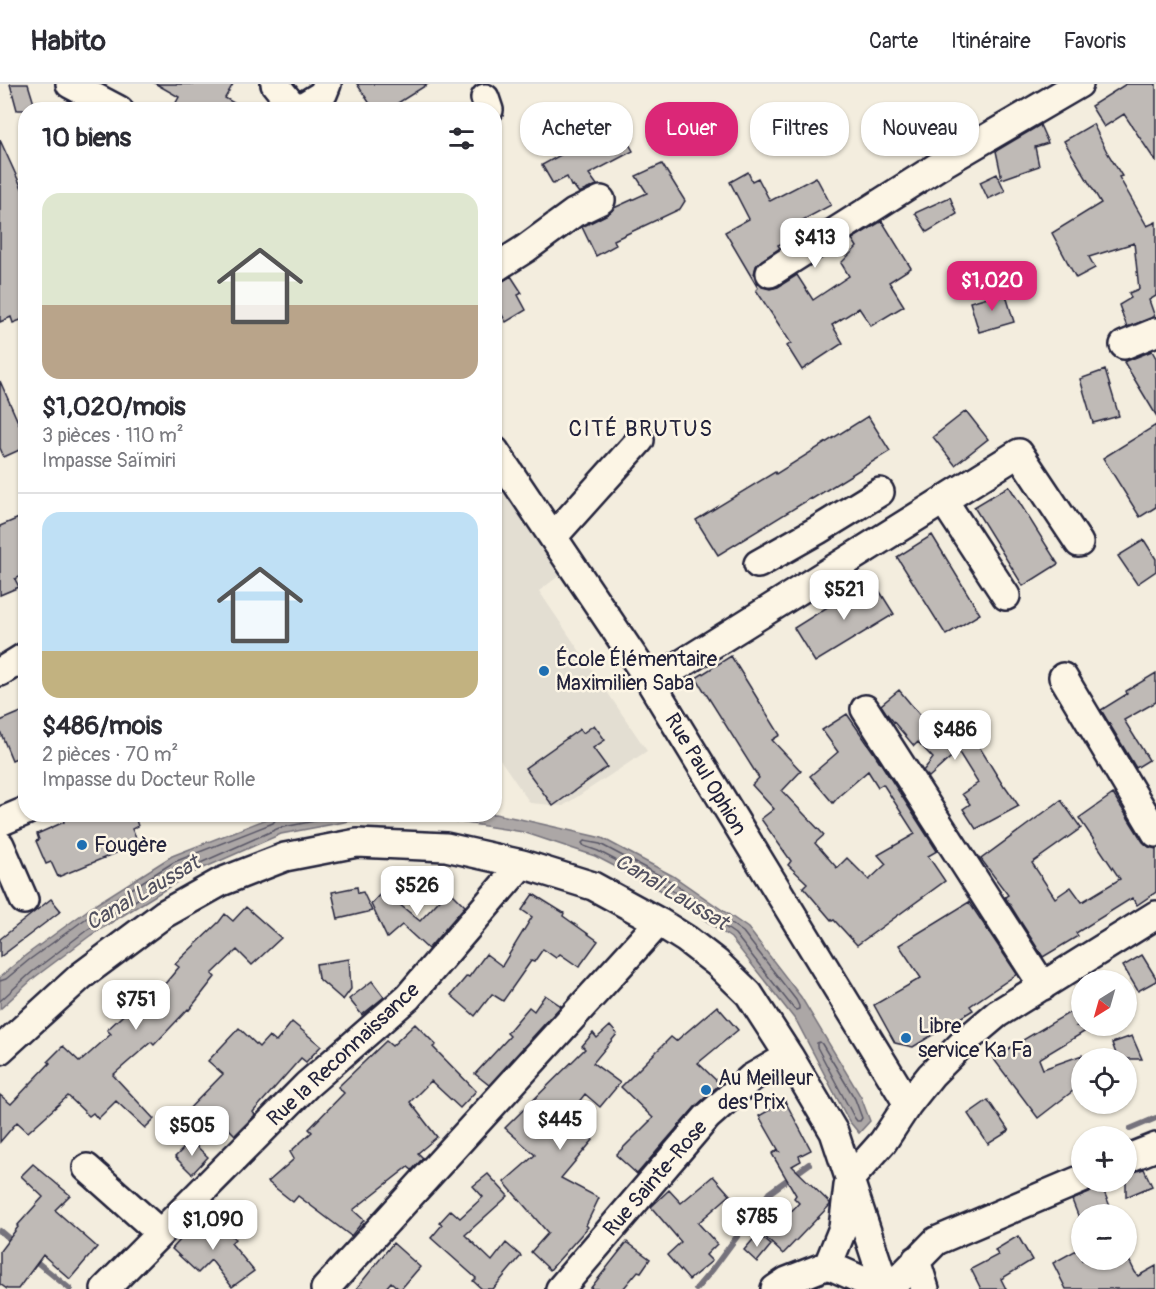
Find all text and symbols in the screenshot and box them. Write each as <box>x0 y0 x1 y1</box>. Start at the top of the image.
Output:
text: Habito <box>30 24 106 59</box>
text: Carte <box>869 28 918 55</box>
text: Itinéraire <box>951 28 1031 55</box>
text: Favoris <box>1064 28 1126 55</box>
chip: Acheter <box>520 102 633 156</box>
chip: Louer <box>645 102 738 156</box>
chip: Filtres <box>750 102 849 156</box>
chip: Nouveau <box>861 102 979 156</box>
text: 10 biens <box>42 122 131 154</box>
icon: filters <box>445 122 478 155</box>
pin: $413 <box>779 218 851 269</box>
text: $413 <box>794 225 836 250</box>
icon: home <box>206 232 314 340</box>
pin: $1,020 <box>943 261 1041 312</box>
text: $1,020 <box>961 268 1023 293</box>
text: $1,020/mois <box>42 391 186 423</box>
district label: CITÉ BRUTUS <box>569 415 713 443</box>
text: 3 pièces · 110 m² <box>42 423 184 448</box>
text: Impasse Saïmiri <box>42 448 176 473</box>
icon: home <box>206 551 314 659</box>
pin: $521 <box>808 570 880 621</box>
text: $521 <box>824 577 864 602</box>
place label: École Élémentaire Maximilien Saba <box>556 646 718 697</box>
marker: École Élémentaire Maximilien Saba <box>537 664 551 678</box>
street label: Rue Paul Ophion <box>659 708 753 840</box>
text: $486/mois <box>42 710 162 742</box>
pin: $486 <box>919 710 991 761</box>
text: $486 <box>933 717 977 742</box>
text: 2 pièces · 70 m² <box>42 742 178 767</box>
text: Impasse du Docteur Rolle <box>42 767 255 792</box>
place label: Fougère <box>94 832 167 859</box>
marker: Fougère <box>75 838 89 852</box>
water label: Canal Laussat <box>610 847 735 938</box>
water label: Canal Laussat <box>80 848 206 937</box>
pin: $526 <box>381 866 453 917</box>
text: $526 <box>395 873 439 898</box>
north arrow <box>1071 970 1137 1036</box>
map controls <box>1071 970 1137 1270</box>
street label: Rue la Reconnaissance <box>261 976 426 1132</box>
pin: $751 <box>100 980 172 1031</box>
text: $751 <box>116 987 156 1012</box>
place label: Libre service Ka Fa <box>918 1013 1032 1064</box>
marker: Libre service Ka Fa <box>899 1031 913 1045</box>
button: locate <box>1071 1048 1137 1114</box>
place label: Au Meilleur des Prix <box>718 1065 814 1116</box>
marker: Au Meilleur des Prix <box>699 1083 713 1097</box>
pin: $445 <box>524 1100 596 1151</box>
pin: $505 <box>156 1106 228 1157</box>
text: $445 <box>538 1107 582 1132</box>
text: $505 <box>169 1113 215 1138</box>
street label: Rue Sainte-Rose <box>597 1114 714 1242</box>
button: + <box>1071 1126 1137 1192</box>
pin: $785 <box>721 1197 793 1248</box>
pin: $1,090 <box>164 1200 262 1251</box>
text: $785 <box>736 1204 778 1229</box>
button: − <box>1071 1204 1137 1270</box>
text: $1,090 <box>182 1207 244 1232</box>

